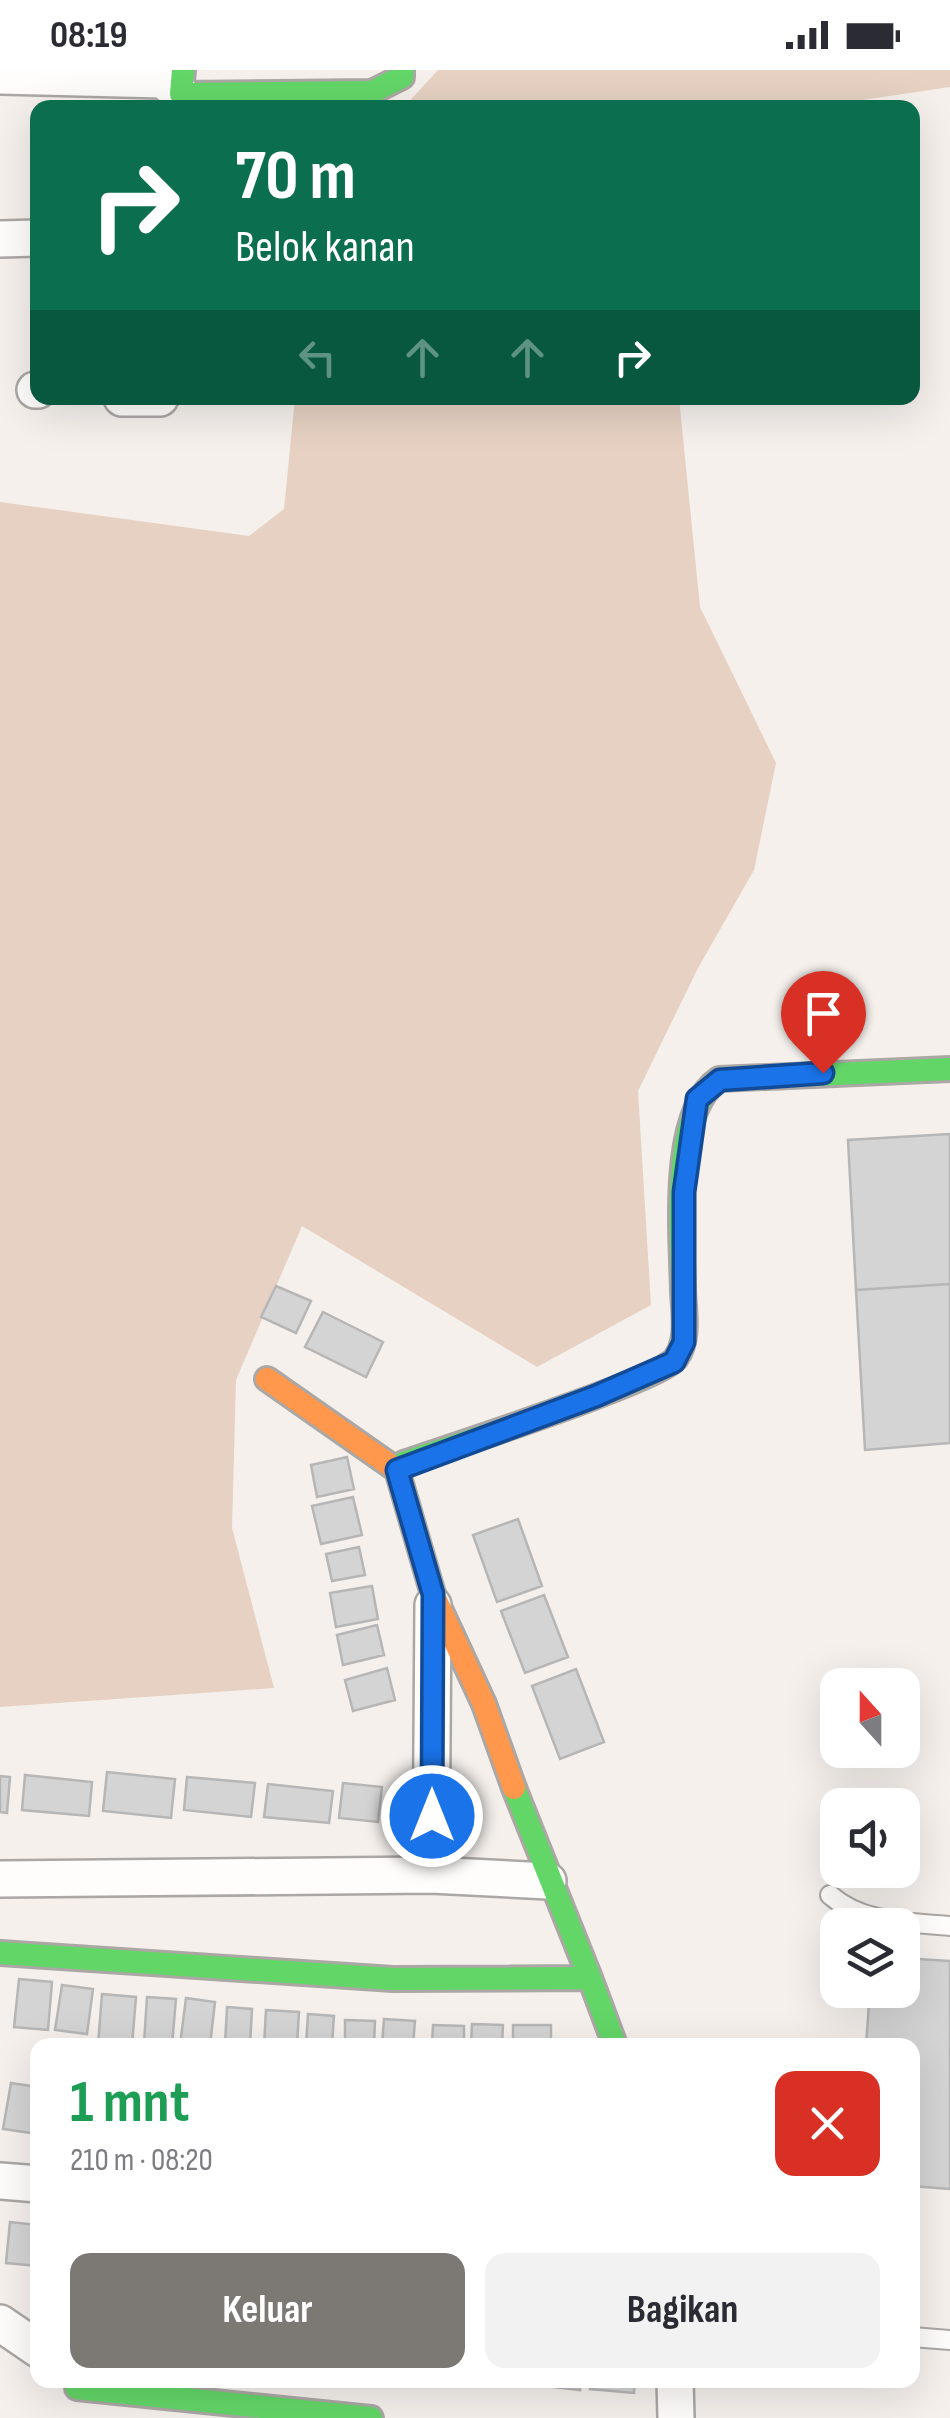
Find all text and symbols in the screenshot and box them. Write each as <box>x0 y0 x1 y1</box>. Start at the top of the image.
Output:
text: 08:19 <box>50 13 127 58</box>
text: 70 m <box>235 135 356 219</box>
icon: right <box>70 140 200 270</box>
text: Belok kanan <box>235 220 415 275</box>
icon: left <box>290 330 345 385</box>
icon: ahead <box>395 330 450 385</box>
icon: ahead <box>500 330 555 385</box>
icon: right <box>605 330 660 385</box>
pin <box>781 971 866 1074</box>
icon: arrive <box>796 986 851 1041</box>
north arrow <box>820 1668 920 1768</box>
map controls <box>820 1668 920 2008</box>
position arrow <box>380 1764 484 1868</box>
button: sound <box>820 1788 920 1888</box>
button: layers <box>820 1908 920 2008</box>
text: 1 mnt <box>70 2067 189 2139</box>
button: close <box>775 2071 880 2176</box>
text: 210 m · 08:20 <box>70 2141 213 2180</box>
button: Keluar <box>70 2253 465 2368</box>
button: Bagikan <box>485 2253 880 2368</box>

